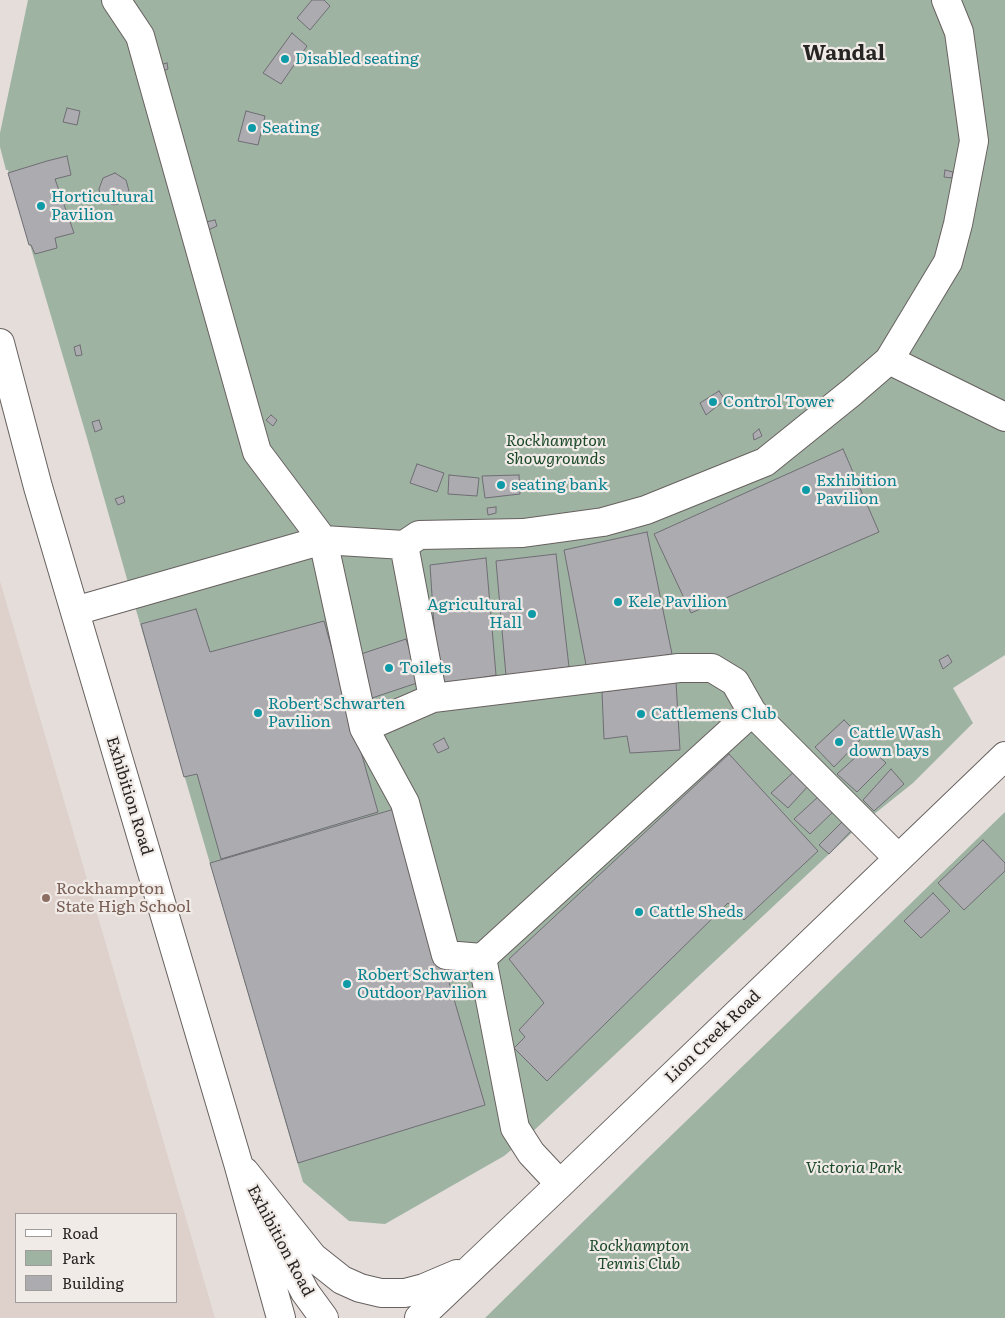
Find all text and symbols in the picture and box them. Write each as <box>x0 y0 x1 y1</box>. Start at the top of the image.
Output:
district label: Wandal <box>803 41 885 67</box>
place label: Disabled seating <box>295 49 419 69</box>
marker: Disabled seating <box>279 53 291 65</box>
place label: Seating <box>262 118 319 138</box>
marker: Seating <box>246 122 258 134</box>
place label: Horticultural Pavilion <box>51 187 154 225</box>
marker: Horticultural Pavilion <box>35 200 47 212</box>
place label: Control Tower <box>723 392 834 412</box>
marker: Control Tower <box>707 396 719 408</box>
park label: Rockhampton Showgrounds <box>506 431 606 469</box>
place label: Exhibition Pavilion <box>816 471 897 509</box>
place label: seating bank <box>511 475 608 495</box>
marker: seating bank <box>495 479 507 491</box>
marker: Exhibition Pavilion <box>800 484 812 496</box>
place label: Kele Pavilion <box>628 592 727 612</box>
place label: Agricultural Hall <box>427 595 522 633</box>
marker: Kele Pavilion <box>612 596 624 608</box>
marker: Agricultural Hall <box>526 608 538 620</box>
place label: Toilets <box>399 658 451 678</box>
marker: Toilets <box>383 662 395 674</box>
place label: Robert Schwarten Pavilion <box>268 694 405 732</box>
place label: Cattlemens Club <box>651 704 777 724</box>
marker: Robert Schwarten Pavilion <box>252 707 264 719</box>
marker: Cattlemens Club <box>635 708 647 720</box>
place label: Cattle Wash down bays <box>849 723 941 761</box>
street label: Exhibition Road <box>102 734 156 858</box>
marker: Cattle Wash down bays <box>833 736 845 748</box>
place label: Rockhampton State High School <box>56 879 191 917</box>
marker: Rockhampton State High School <box>40 892 52 904</box>
place label: Cattle Sheds <box>649 902 743 922</box>
marker: Cattle Sheds <box>633 906 645 918</box>
place label: Robert Schwarten Outdoor Pavilion <box>357 965 494 1003</box>
marker: Robert Schwarten Outdoor Pavilion <box>341 978 353 990</box>
street label: Lion Creek Road <box>661 987 765 1087</box>
park label: Victoria Park <box>806 1158 902 1178</box>
street label: Exhibition Road <box>243 1182 317 1300</box>
legend <box>15 1213 178 1303</box>
text: Road <box>62 1221 98 1244</box>
park label: Rockhampton Tennis Club <box>589 1236 689 1274</box>
text: Park <box>62 1246 95 1269</box>
text: Building <box>62 1271 124 1294</box>

